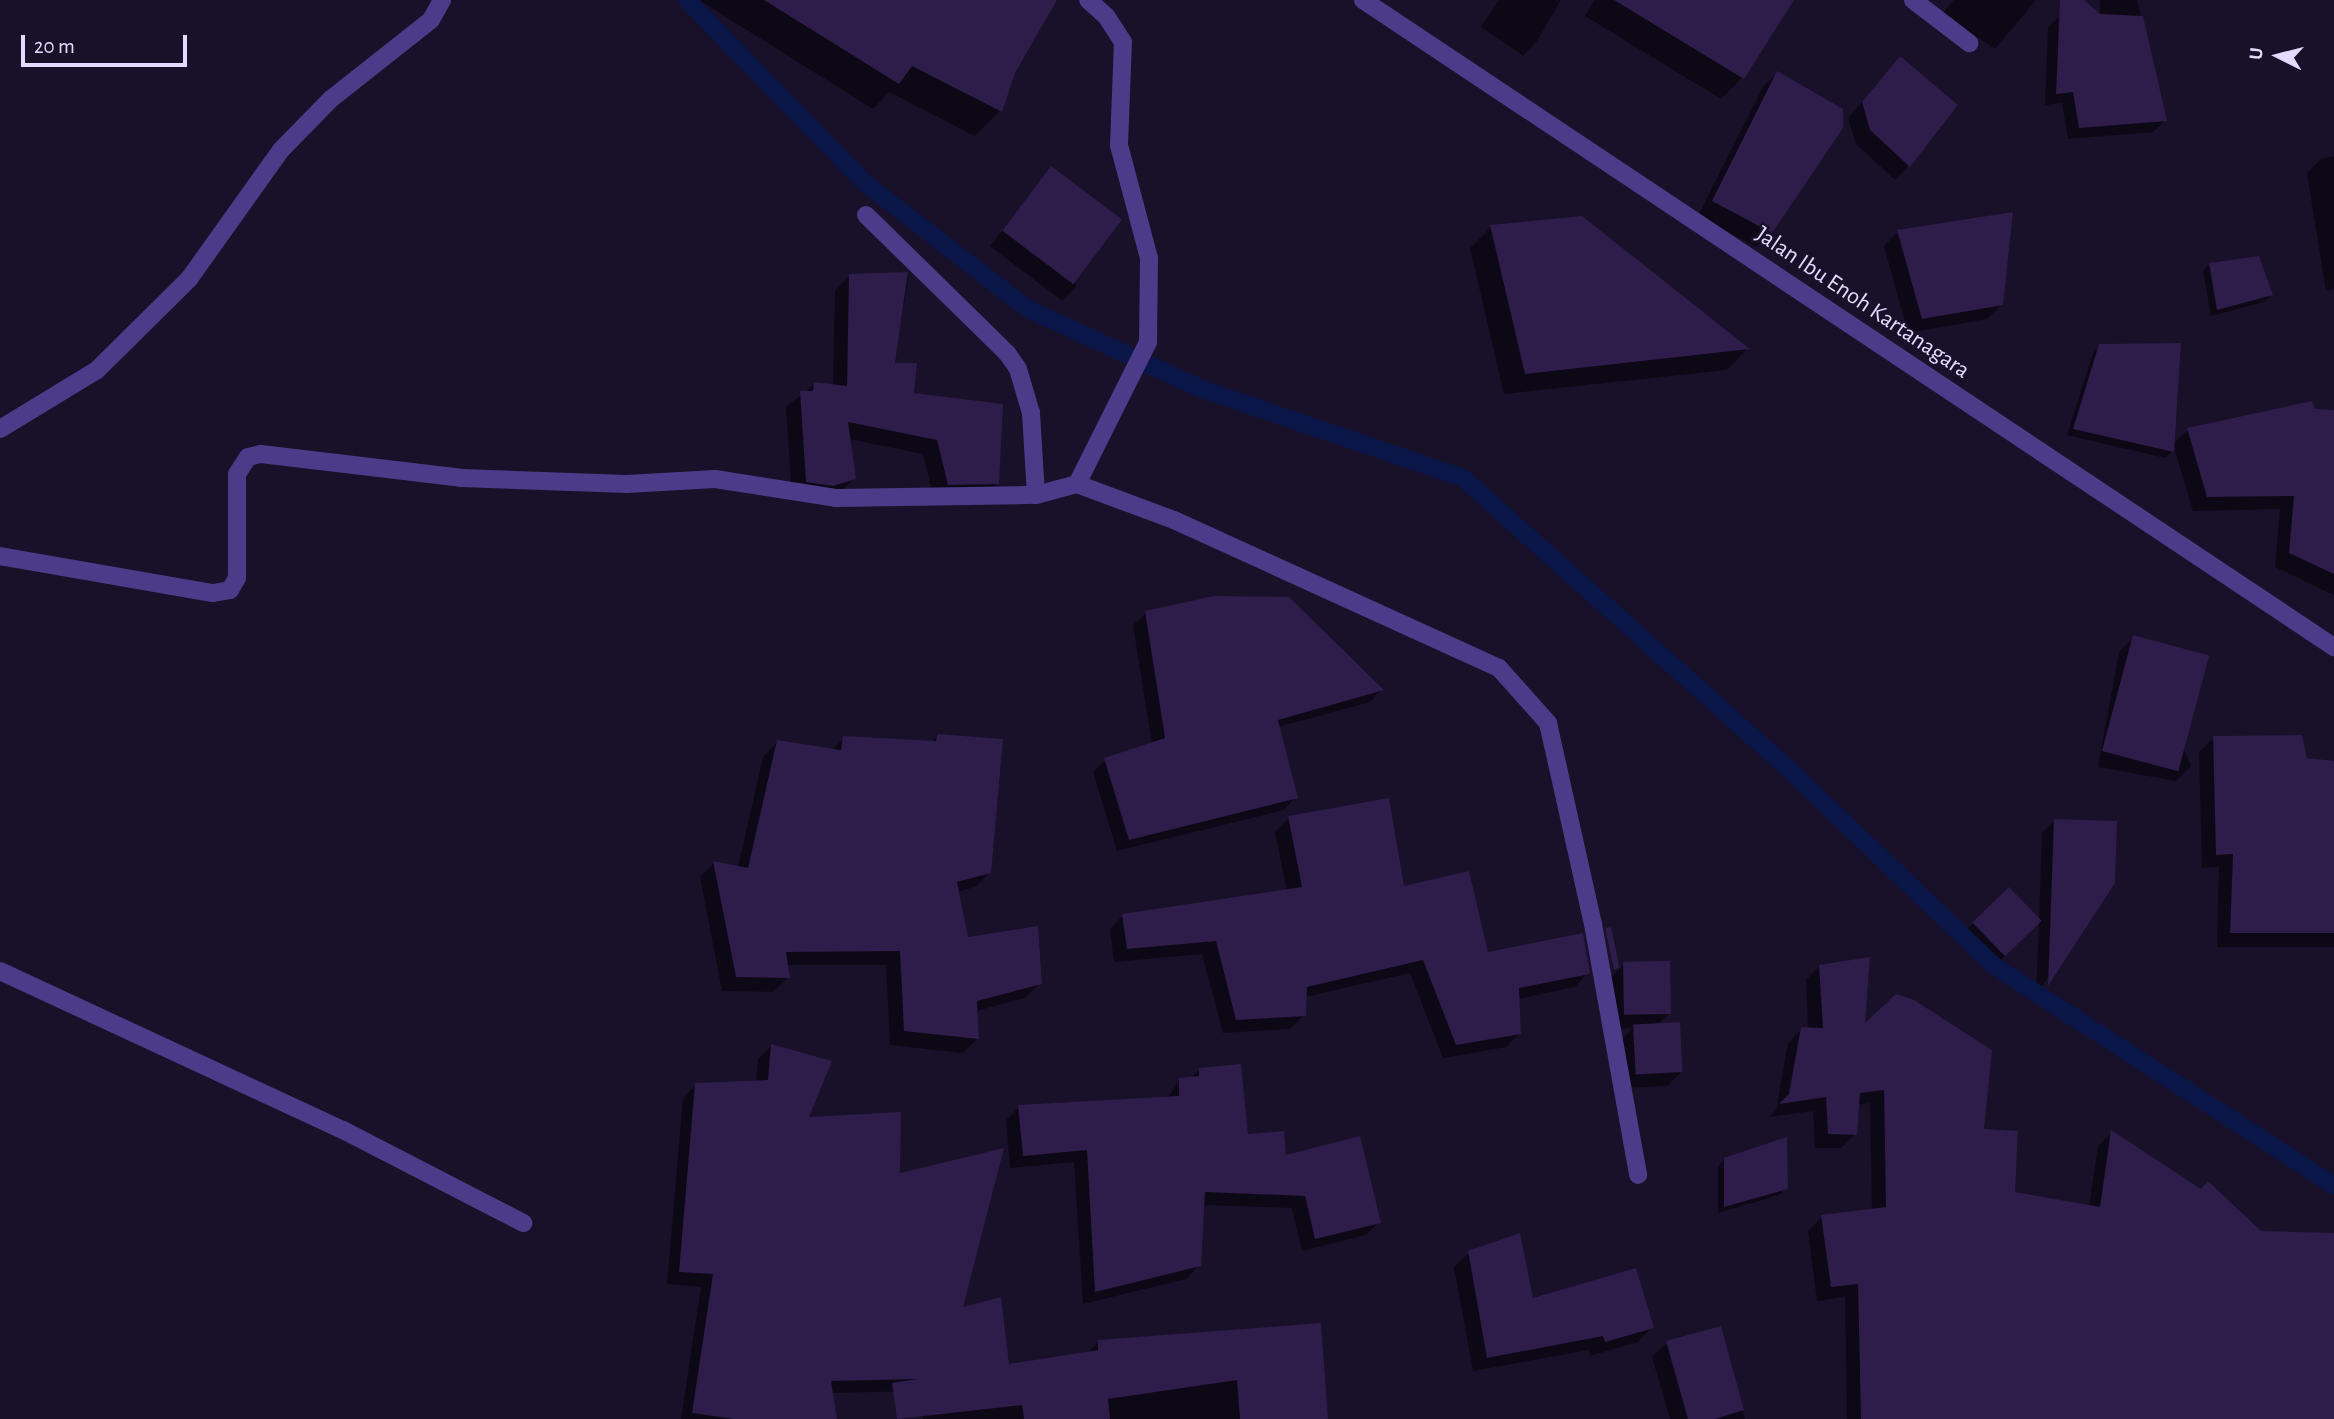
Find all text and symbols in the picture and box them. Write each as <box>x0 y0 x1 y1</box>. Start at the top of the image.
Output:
scale bar <box>24 21 191 65</box>
north arrow <box>2243 21 2313 91</box>
text: 20 m <box>34 36 75 57</box>
text: U <box>2247 47 2267 61</box>
street label: Jalan Ibu Enoh Kartanagara <box>1749 221 1975 385</box>

